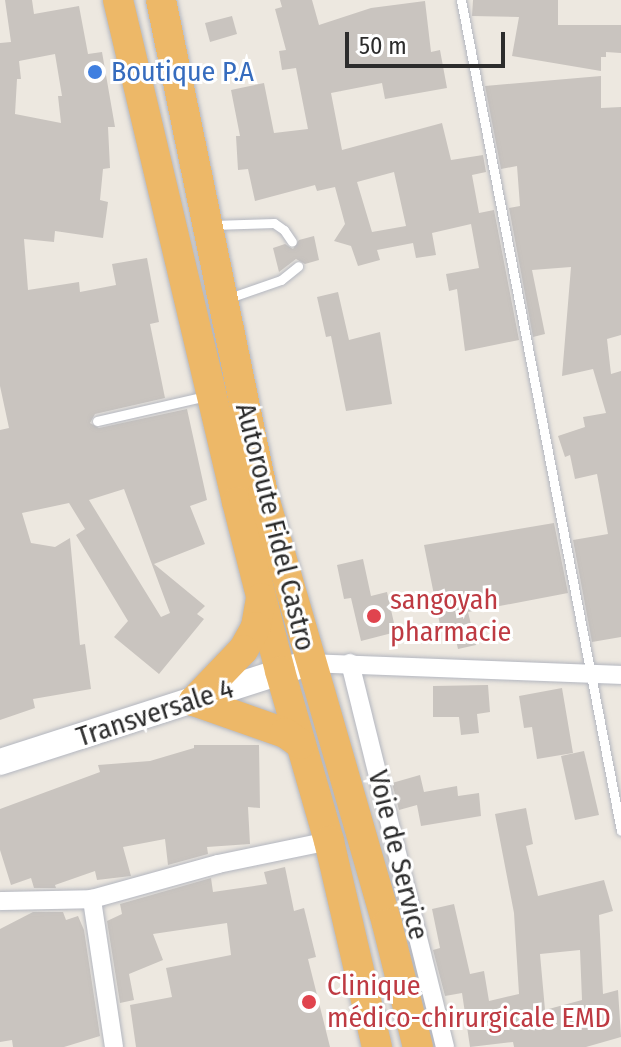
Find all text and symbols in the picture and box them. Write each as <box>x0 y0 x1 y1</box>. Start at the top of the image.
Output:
scale bar <box>349 16 509 66</box>
text: 50 m <box>359 32 407 60</box>
place label: Boutique P.A <box>111 55 254 89</box>
marker: Boutique P.A <box>86 63 104 81</box>
street label: Autoroute Fidel Castro <box>228 400 322 654</box>
place label: sangoyah pharmacie <box>390 583 511 649</box>
marker: sangoyah pharmacie <box>365 607 383 625</box>
street label: Transversale 4 <box>72 672 238 754</box>
street label: Voie de Service <box>361 767 435 943</box>
place label: Clinique médico-chirurgicale EMD <box>327 969 611 1035</box>
marker: Clinique médico-chirurgicale EMD <box>298 991 320 1013</box>

